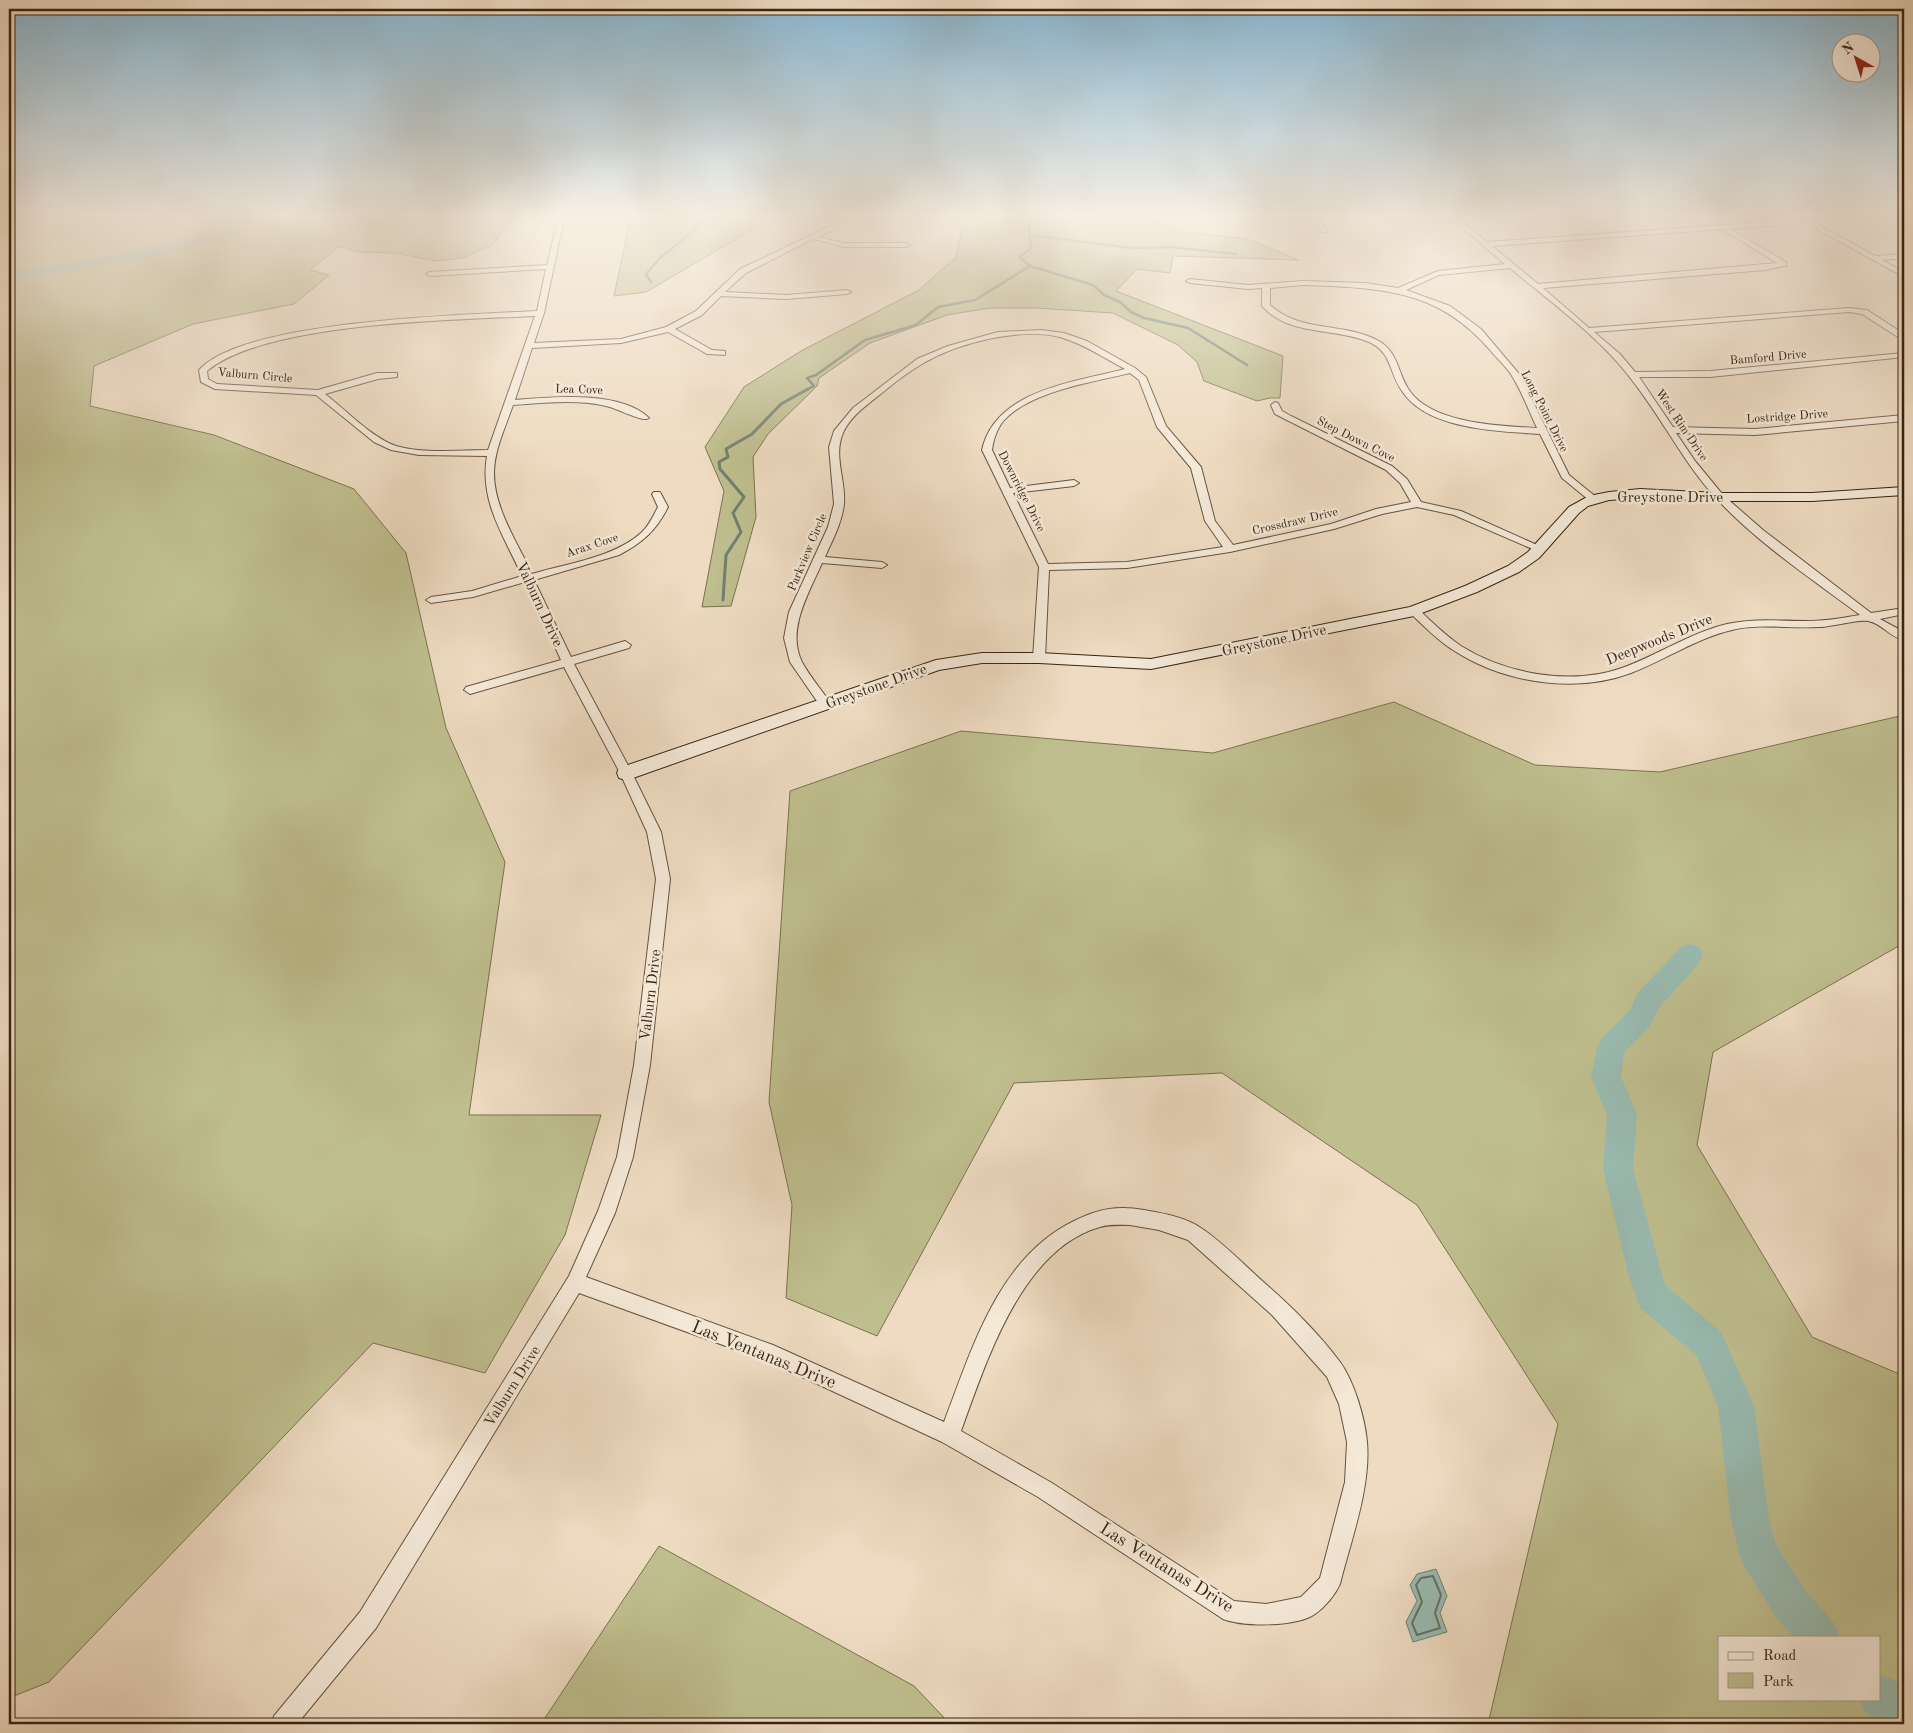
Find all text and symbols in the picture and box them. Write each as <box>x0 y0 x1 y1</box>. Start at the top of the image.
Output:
north arrow <box>1830 32 1880 82</box>
text: N <box>1840 40 1857 57</box>
street label: Bamford Drive <box>1729 349 1807 367</box>
street label: Valburn Circle <box>217 367 293 385</box>
street label: Long Point Drive <box>1518 369 1570 455</box>
street label: Lea Cove <box>555 383 603 397</box>
street label: West Rim Drive <box>1653 388 1710 464</box>
street label: Lostridge Drive <box>1746 408 1829 426</box>
street label: Step Down Cove <box>1315 415 1397 465</box>
street label: Downridge Drive <box>995 449 1047 534</box>
street label: Greystone Drive <box>1617 491 1723 506</box>
street label: Crossdraw Drive <box>1251 506 1340 538</box>
street label: Parkview Circle <box>786 512 830 593</box>
street label: Arax Cove <box>565 532 620 560</box>
street label: Valburn Drive <box>512 560 565 650</box>
street label: Deepwoods Drive <box>1604 612 1715 669</box>
street label: Greystone Drive <box>1221 623 1328 660</box>
street label: Greystone Drive <box>824 662 929 713</box>
street label: Valburn Drive <box>638 949 665 1042</box>
street label: Las Ventanas Drive <box>689 1318 838 1392</box>
street label: Valburn Drive <box>483 1344 544 1430</box>
street label: Las Ventanas Drive <box>1096 1519 1236 1616</box>
legend <box>1718 1636 1880 1700</box>
text: Road <box>1763 1649 1797 1664</box>
text: Park <box>1763 1675 1794 1690</box>

